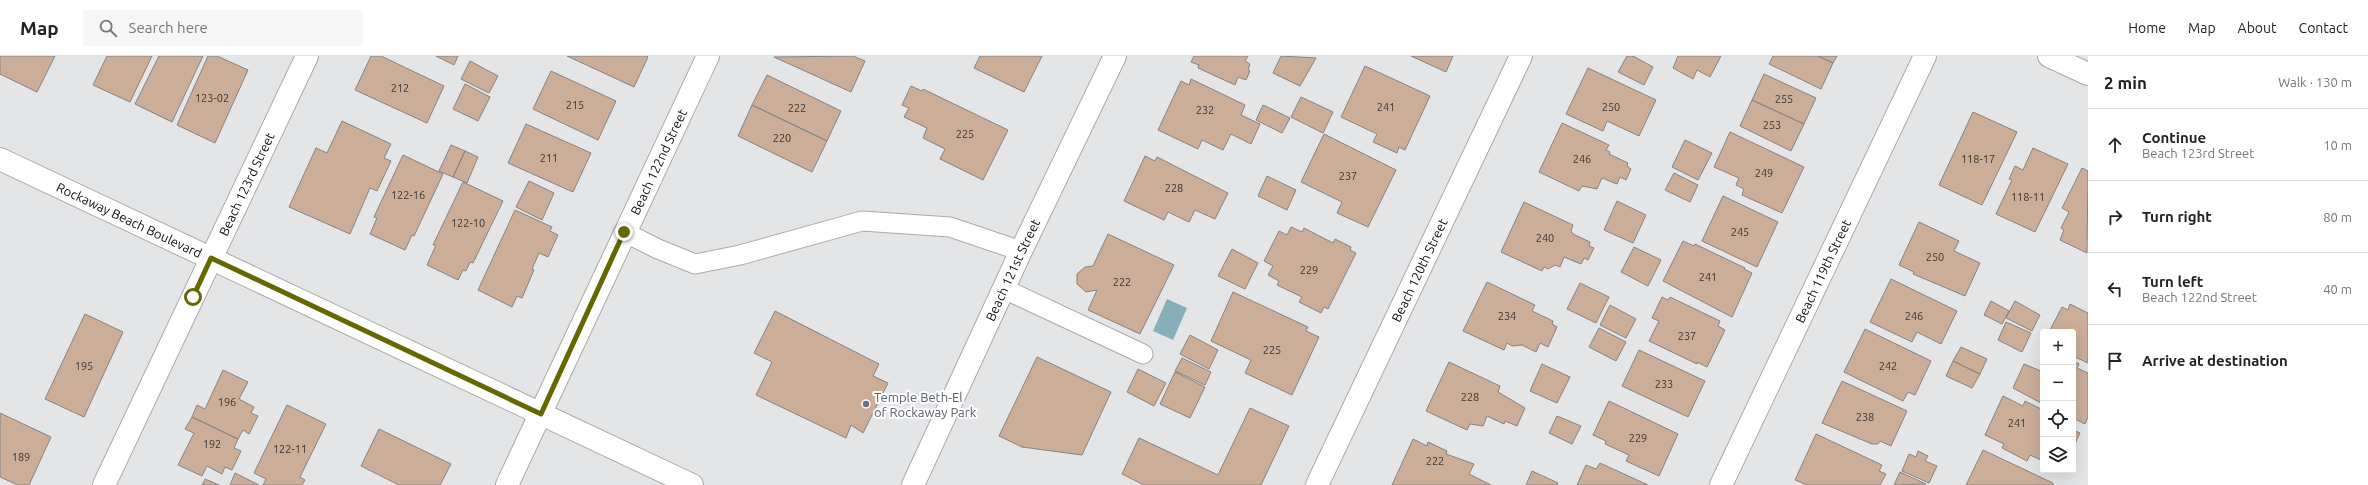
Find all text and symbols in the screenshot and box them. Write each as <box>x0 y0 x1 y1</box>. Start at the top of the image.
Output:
search box <box>83 10 363 46</box>
text: Map <box>20 17 59 39</box>
icon: search <box>97 17 119 39</box>
text: Search here <box>129 19 208 36</box>
text: Home <box>2128 20 2166 36</box>
text: Map <box>2188 20 2216 36</box>
text: About <box>2238 20 2277 36</box>
text: Contact <box>2299 20 2348 36</box>
text: 2 min <box>2104 73 2147 92</box>
text: Walk · 130 m <box>2278 75 2352 89</box>
house number: 212 <box>391 82 409 94</box>
house number: 123-02 <box>195 92 229 104</box>
house number: 255 <box>1775 93 1793 105</box>
house number: 215 <box>566 99 584 111</box>
house number: 241 <box>1377 101 1395 113</box>
house number: 250 <box>1602 101 1620 113</box>
house number: 222 <box>788 102 806 114</box>
house number: 232 <box>1196 104 1214 116</box>
street label: Beach 122nd Street <box>628 107 689 217</box>
house number: 253 <box>1763 119 1781 131</box>
house number: 225 <box>956 128 974 140</box>
text: Continue <box>2142 129 2206 146</box>
street label: Beach 123rd Street <box>216 130 277 238</box>
house number: 220 <box>773 132 791 144</box>
icon: ahead <box>2104 134 2126 156</box>
text: 10 m <box>2323 138 2352 152</box>
text: Beach 123rd Street <box>2142 146 2254 160</box>
house number: 211 <box>540 152 558 164</box>
house number: 246 <box>1573 153 1591 165</box>
house number: 118-17 <box>1961 153 1995 165</box>
house number: 249 <box>1755 167 1773 179</box>
house number: 237 <box>1339 170 1357 182</box>
street label: Rockaway Beach Boulevard <box>54 180 204 260</box>
house number: 228 <box>1165 182 1183 194</box>
house number: 122-16 <box>391 189 425 201</box>
house number: 118-11 <box>2011 191 2045 203</box>
icon: right <box>2104 206 2126 228</box>
text: Turn right <box>2142 208 2212 225</box>
text: 80 m <box>2323 210 2352 224</box>
street label: Beach 120th Street <box>1389 216 1450 324</box>
house number: 122-10 <box>451 217 485 229</box>
street label: Beach 121st Street <box>983 217 1042 323</box>
street label: Beach 119th Street <box>1792 217 1853 325</box>
route end <box>615 223 633 241</box>
house number: 245 <box>1731 226 1749 238</box>
house number: 240 <box>1536 232 1554 244</box>
house number: 250 <box>1926 251 1944 263</box>
house number: 229 <box>1300 264 1318 276</box>
house number: 241 <box>1699 271 1717 283</box>
text: Turn left <box>2142 273 2203 290</box>
house number: 222 <box>1113 276 1131 288</box>
icon: left <box>2104 278 2126 300</box>
text: 40 m <box>2323 282 2352 296</box>
route start <box>184 288 202 306</box>
text: Beach 122nd Street <box>2142 290 2257 304</box>
house number: 234 <box>1498 310 1516 322</box>
house number: 246 <box>1905 310 1923 322</box>
map controls <box>2040 329 2076 473</box>
button: + <box>2040 329 2076 365</box>
house number: 237 <box>1678 330 1696 342</box>
house number: 225 <box>1263 344 1281 356</box>
icon: arrive <box>2104 350 2126 372</box>
text: Arrive at destination <box>2142 352 2288 369</box>
house number: 195 <box>75 360 93 372</box>
house number: 242 <box>1879 360 1897 372</box>
button: − <box>2040 365 2076 401</box>
house number: 233 <box>1655 378 1673 390</box>
place label: Temple Beth-El of Rockaway Park <box>874 390 977 419</box>
house number: 228 <box>1461 391 1479 403</box>
house number: 196 <box>218 396 236 408</box>
marker: Temple Beth-El of Rockaway Park <box>861 399 871 409</box>
button: locate <box>2040 401 2076 437</box>
house number: 238 <box>1856 411 1874 423</box>
house number: 241 <box>2008 417 2026 429</box>
house number: 229 <box>1629 432 1647 444</box>
button: layers <box>2040 437 2076 473</box>
house number: 192 <box>203 438 221 450</box>
house number: 122-11 <box>273 443 307 455</box>
house number: 189 <box>12 451 30 463</box>
house number: 222 <box>1426 455 1444 467</box>

